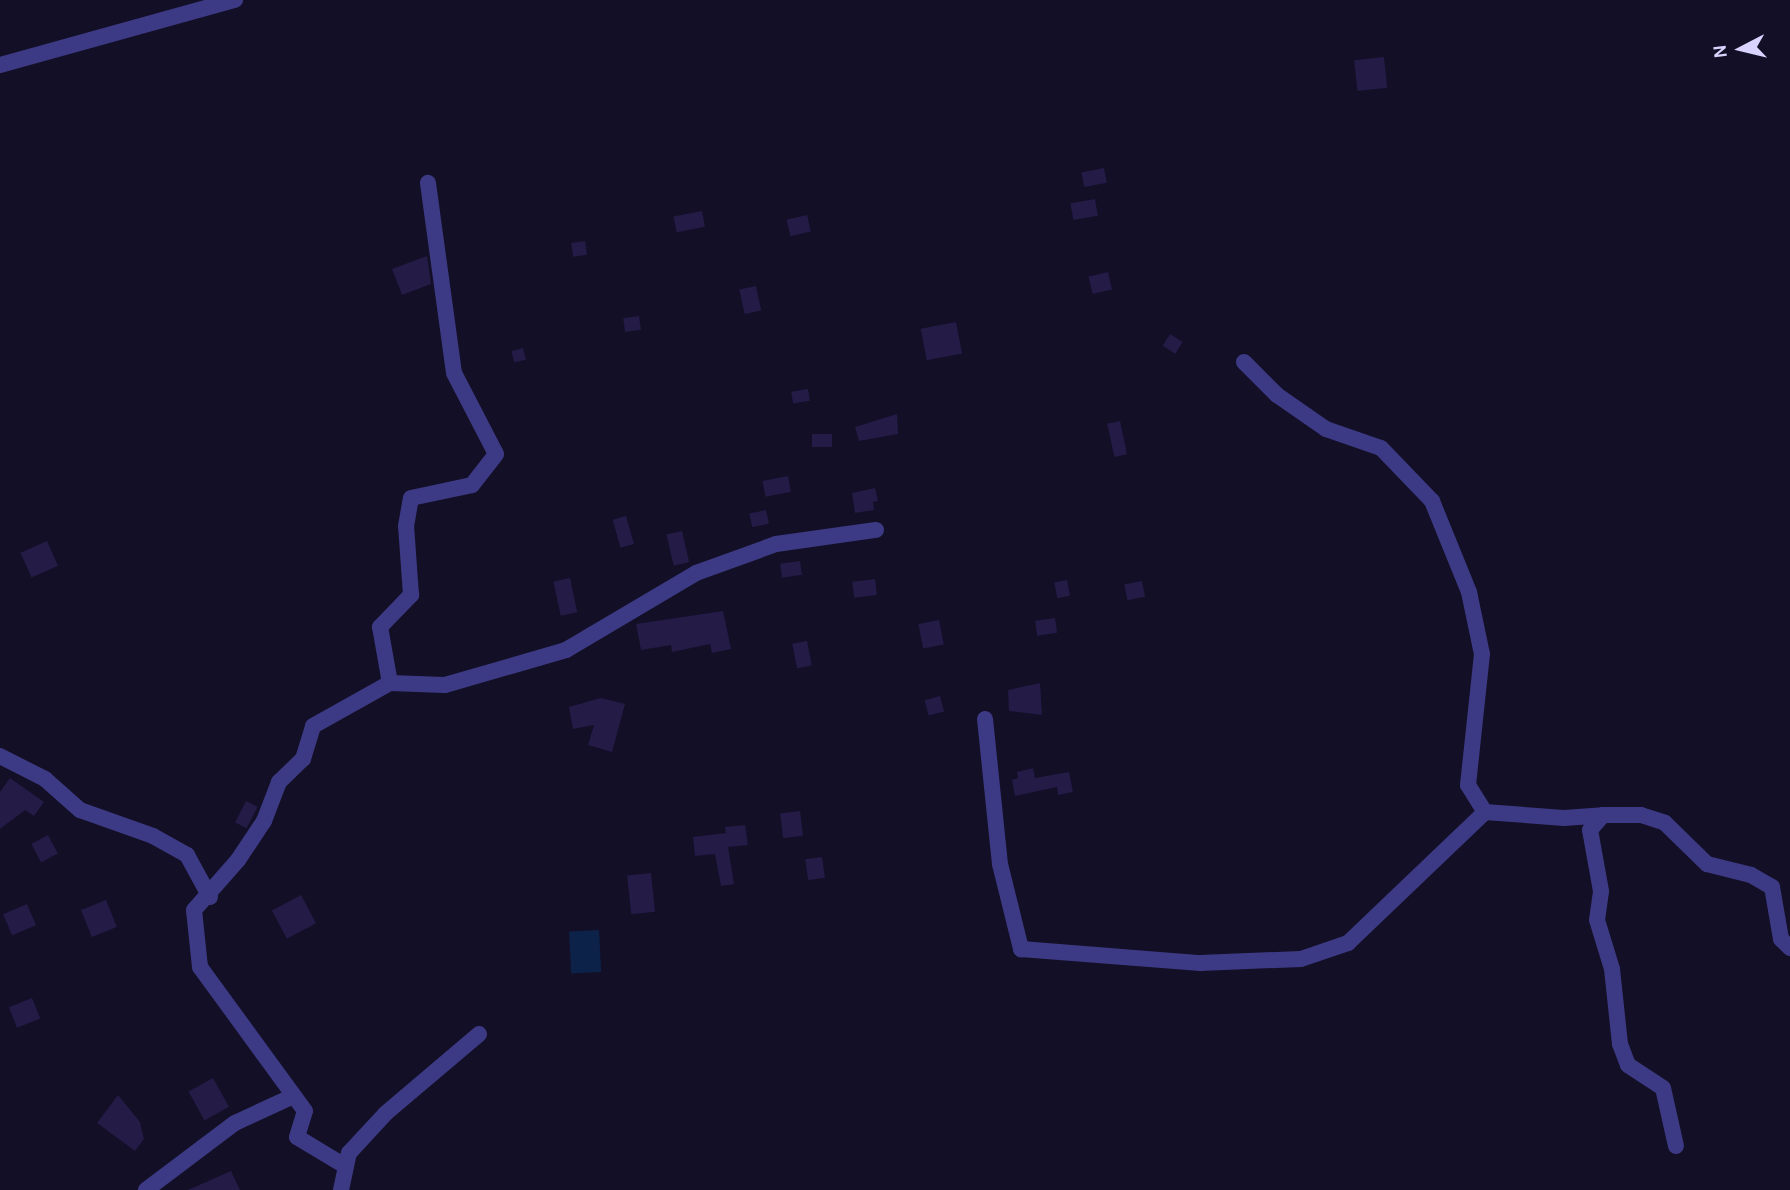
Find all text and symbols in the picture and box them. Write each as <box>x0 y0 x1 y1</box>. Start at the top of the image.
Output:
north arrow <box>1706 14 1776 84</box>
text: N <box>1708 43 1732 60</box>

